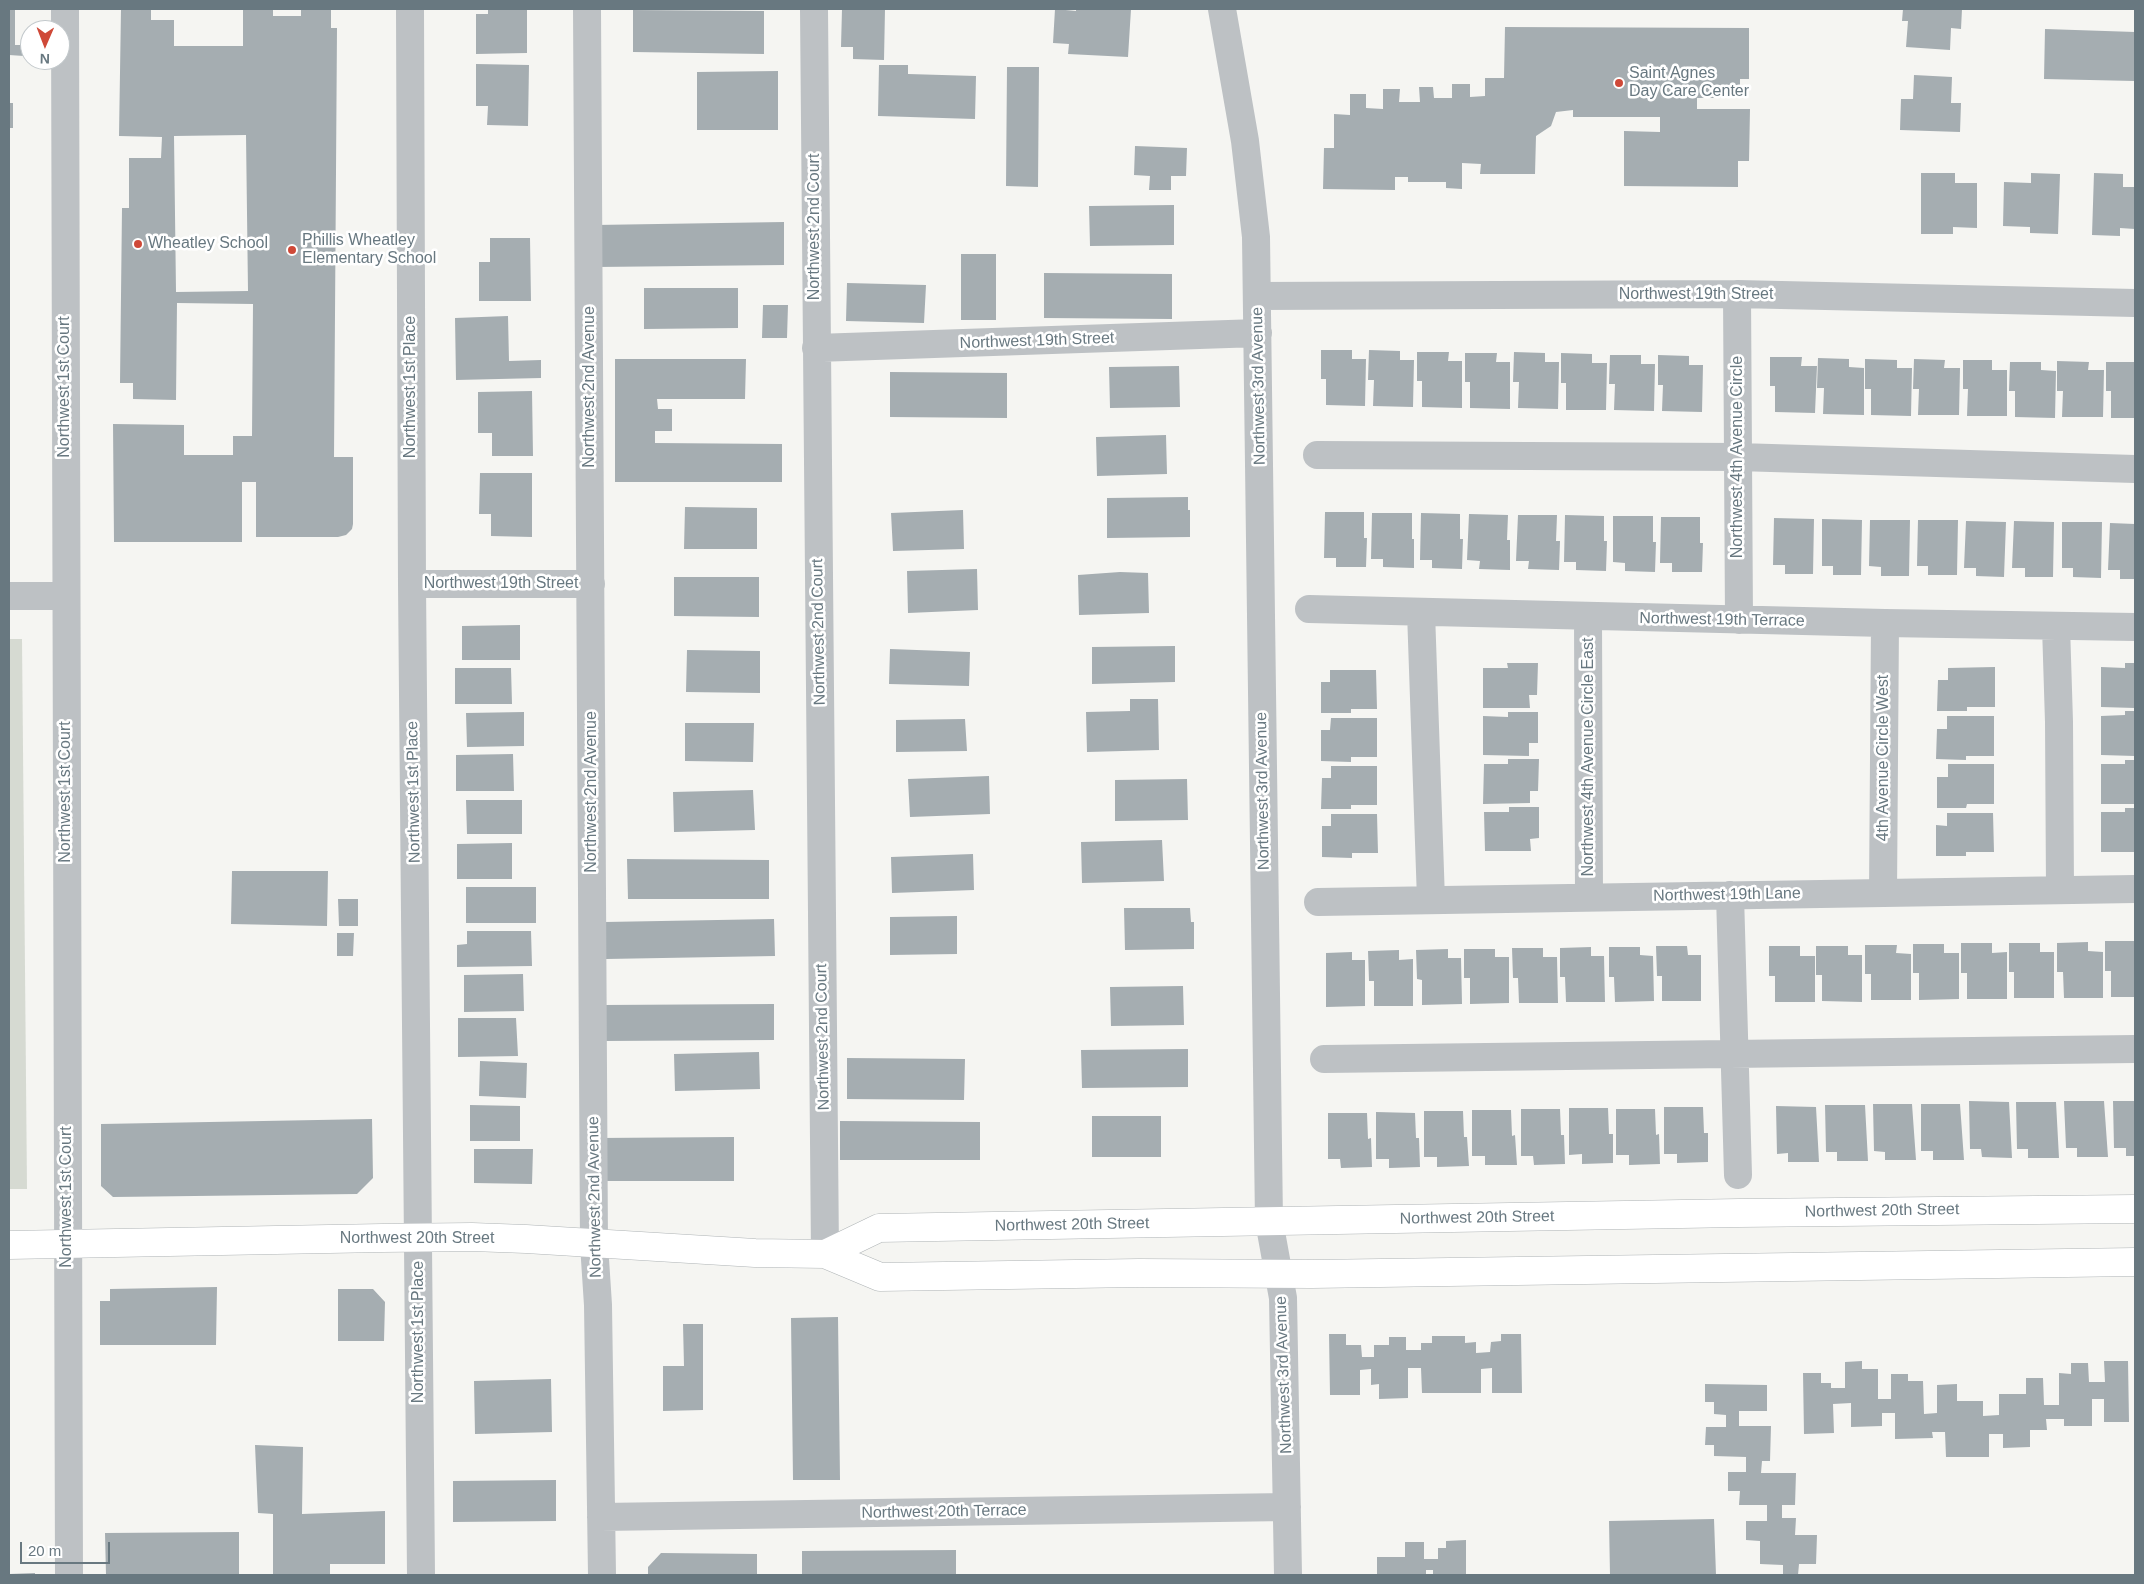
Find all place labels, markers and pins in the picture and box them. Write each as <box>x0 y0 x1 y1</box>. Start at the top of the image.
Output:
place label: Saint Agnes Day Care Center <box>1629 64 1749 102</box>
marker: Saint Agnes Day Care Center <box>1613 77 1625 89</box>
place label: Phillis Wheatley Elementary School <box>302 231 436 269</box>
place label: Wheatley School <box>148 234 268 254</box>
marker: Wheatley School <box>132 238 144 250</box>
marker: Phillis Wheatley Elementary School <box>286 244 298 256</box>

